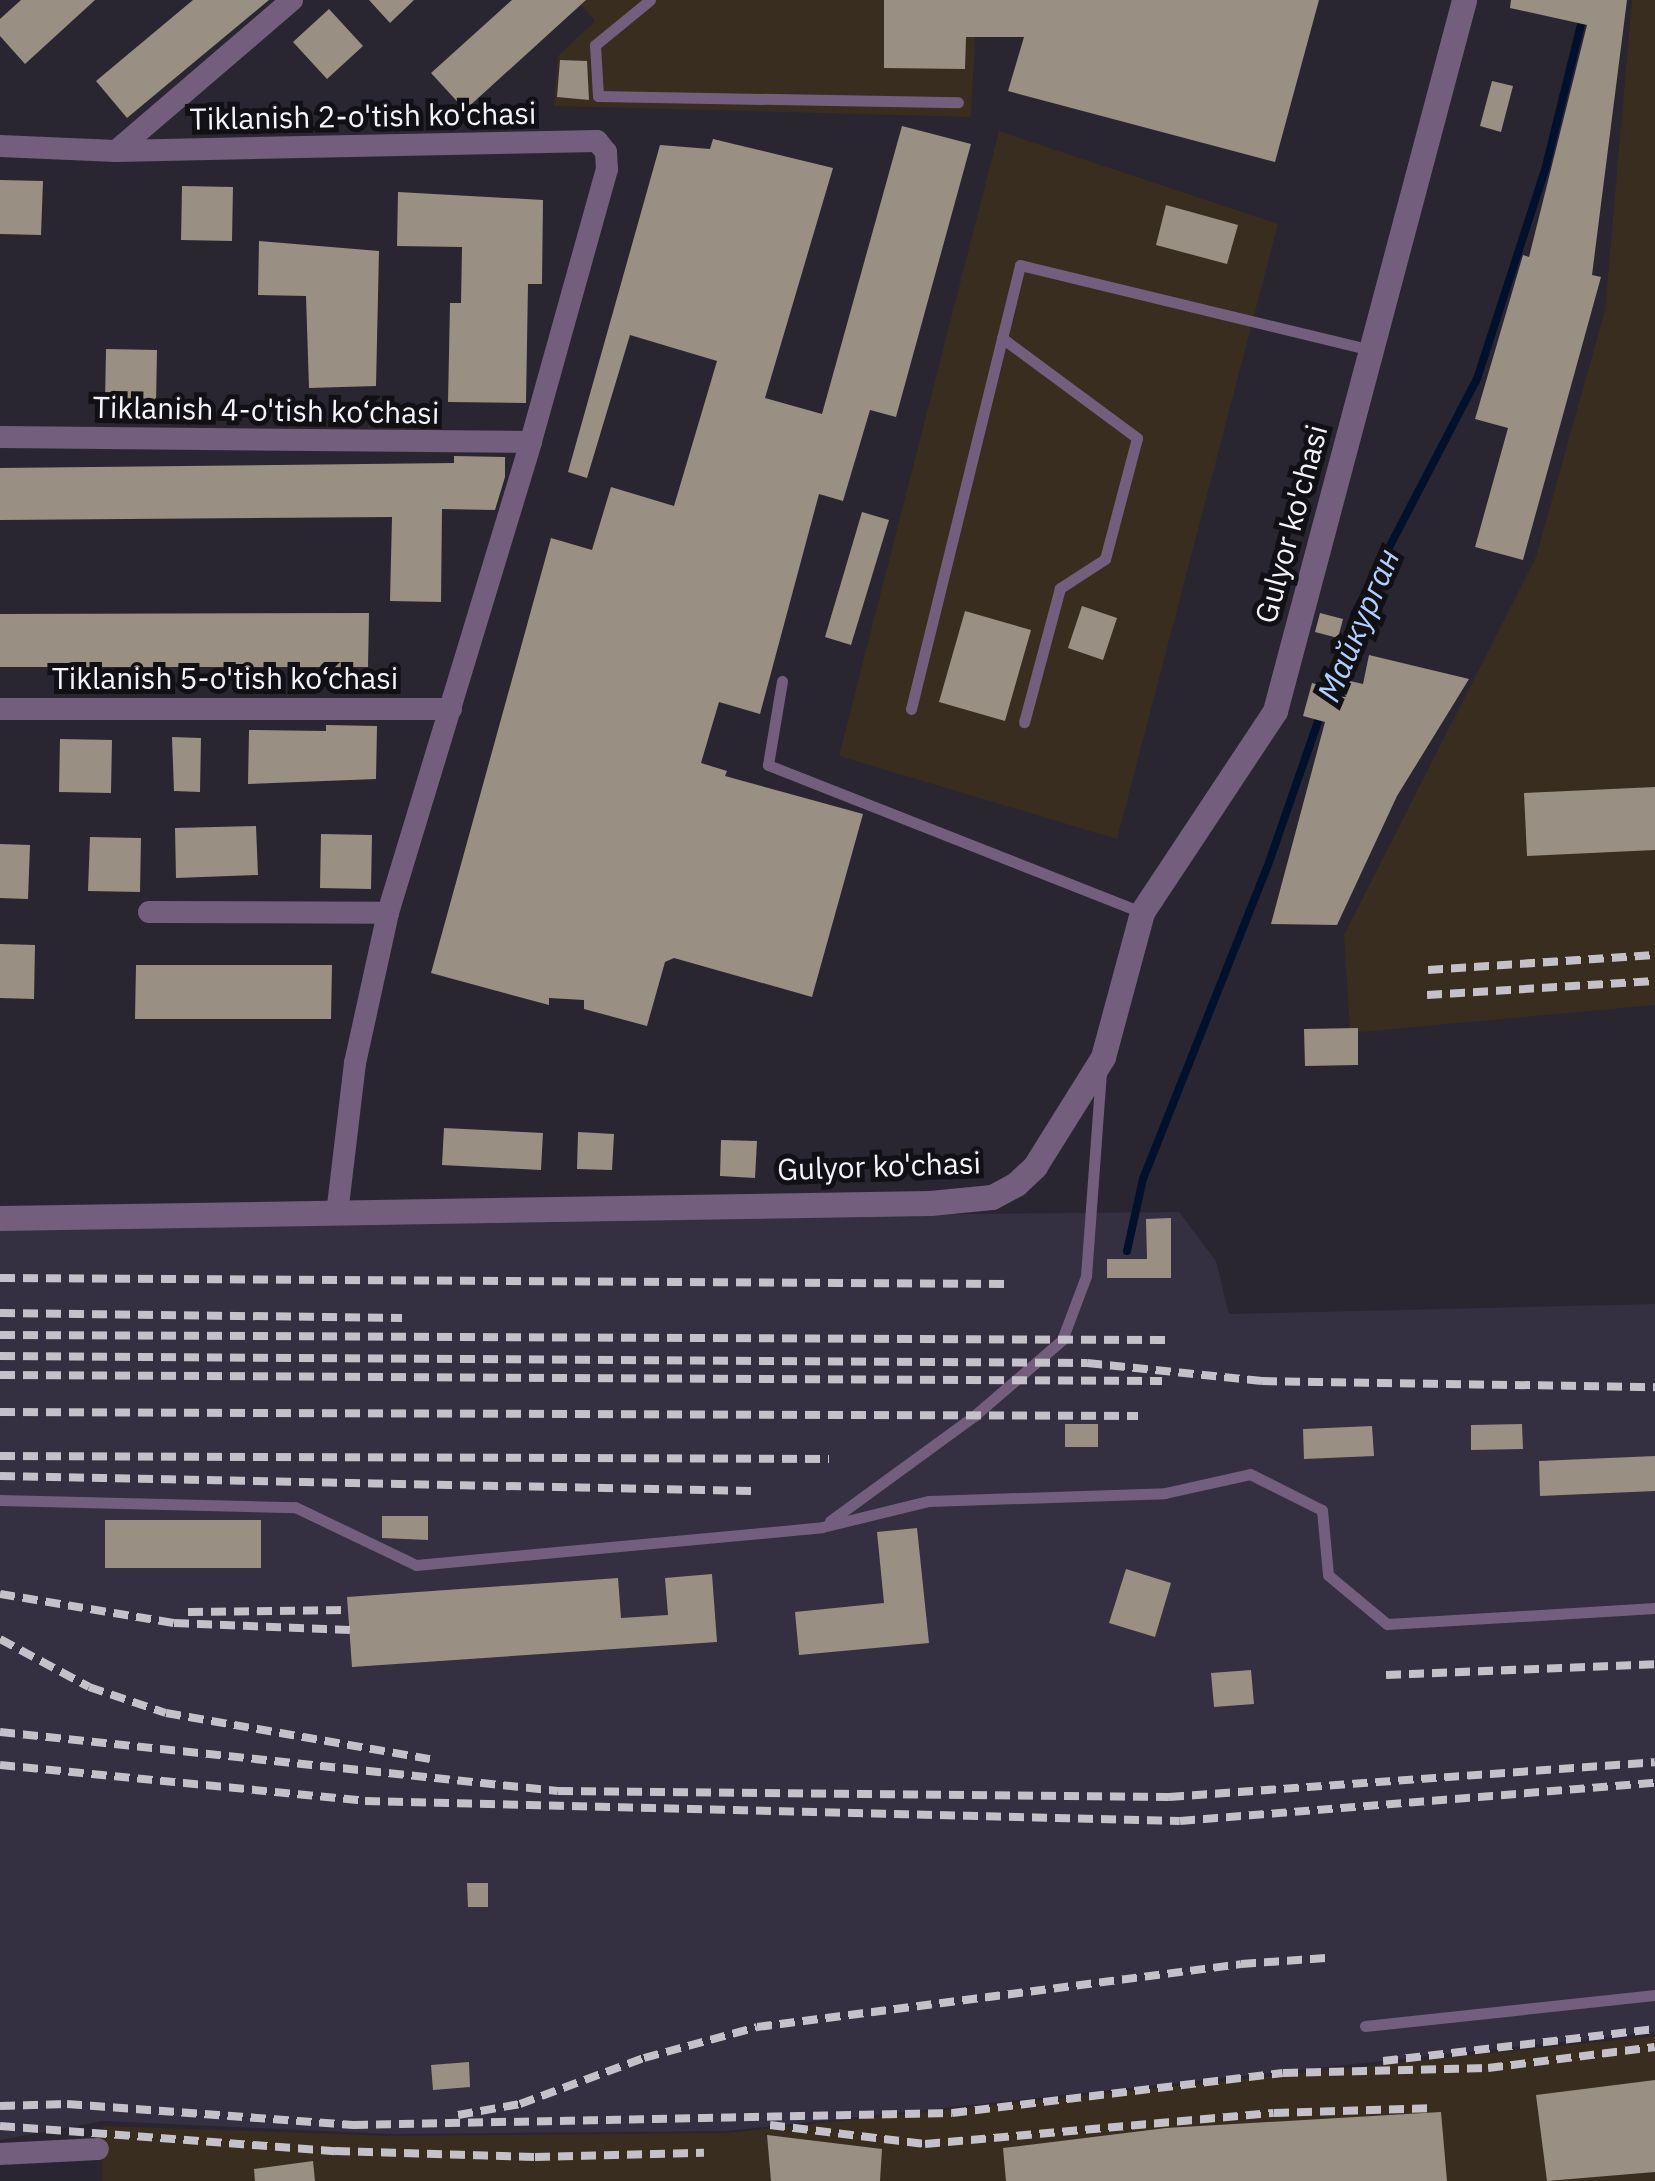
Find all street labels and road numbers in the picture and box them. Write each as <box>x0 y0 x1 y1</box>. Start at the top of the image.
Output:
street label: Tiklanish 2-o'tish ko'chasi <box>189 95 537 137</box>
street label: Tiklanish 4-o'tish ko‘chasi <box>92 389 440 431</box>
street label: Gulyor ko'chasi <box>1247 421 1335 627</box>
street label: Tiklanish 5-o'tish ko‘chasi <box>52 660 398 696</box>
street label: Gulyor ko'chasi <box>776 1144 982 1188</box>

